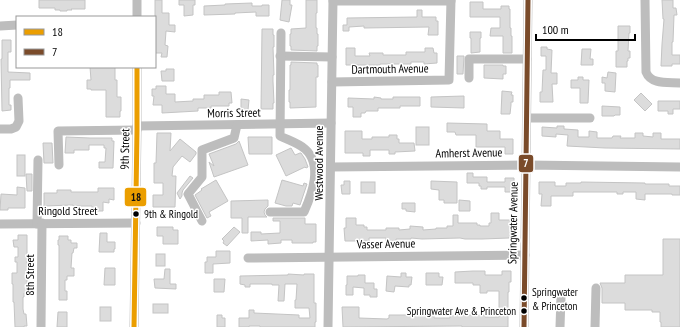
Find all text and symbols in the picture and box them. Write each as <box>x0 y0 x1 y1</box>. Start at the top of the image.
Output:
legend <box>16 16 156 68</box>
scale bar <box>536 16 635 42</box>
text: 100 m <box>542 22 569 37</box>
text: 18 <box>52 24 63 39</box>
text: 7 <box>52 44 57 59</box>
street label: Dartmouth Avenue <box>351 60 429 77</box>
street label: Morris Street <box>207 105 262 120</box>
street label: Westwood Avenue <box>311 125 326 201</box>
street label: 9th Street <box>117 127 132 170</box>
street label: Amherst Avenue <box>435 144 503 161</box>
line badge: 7 <box>518 154 534 173</box>
text: 7 <box>523 156 529 170</box>
street label: Springwater Avenue <box>504 182 521 264</box>
line badge: 18 <box>124 187 147 207</box>
text: 18 <box>131 190 141 204</box>
street label: Ringold Street <box>38 203 98 218</box>
place label: 9th & Ringold <box>144 207 198 221</box>
marker: 9th & Ringold <box>131 209 141 219</box>
street label: Vasser Avenue <box>355 235 416 252</box>
street label: 8th Street <box>22 254 37 296</box>
place label: Springwater & Princeton <box>532 285 578 313</box>
marker: Springwater & Princeton <box>519 293 529 303</box>
place label: Springwater Ave & Princeton <box>407 304 516 318</box>
marker: Springwater Ave & Princeton <box>519 306 529 316</box>

